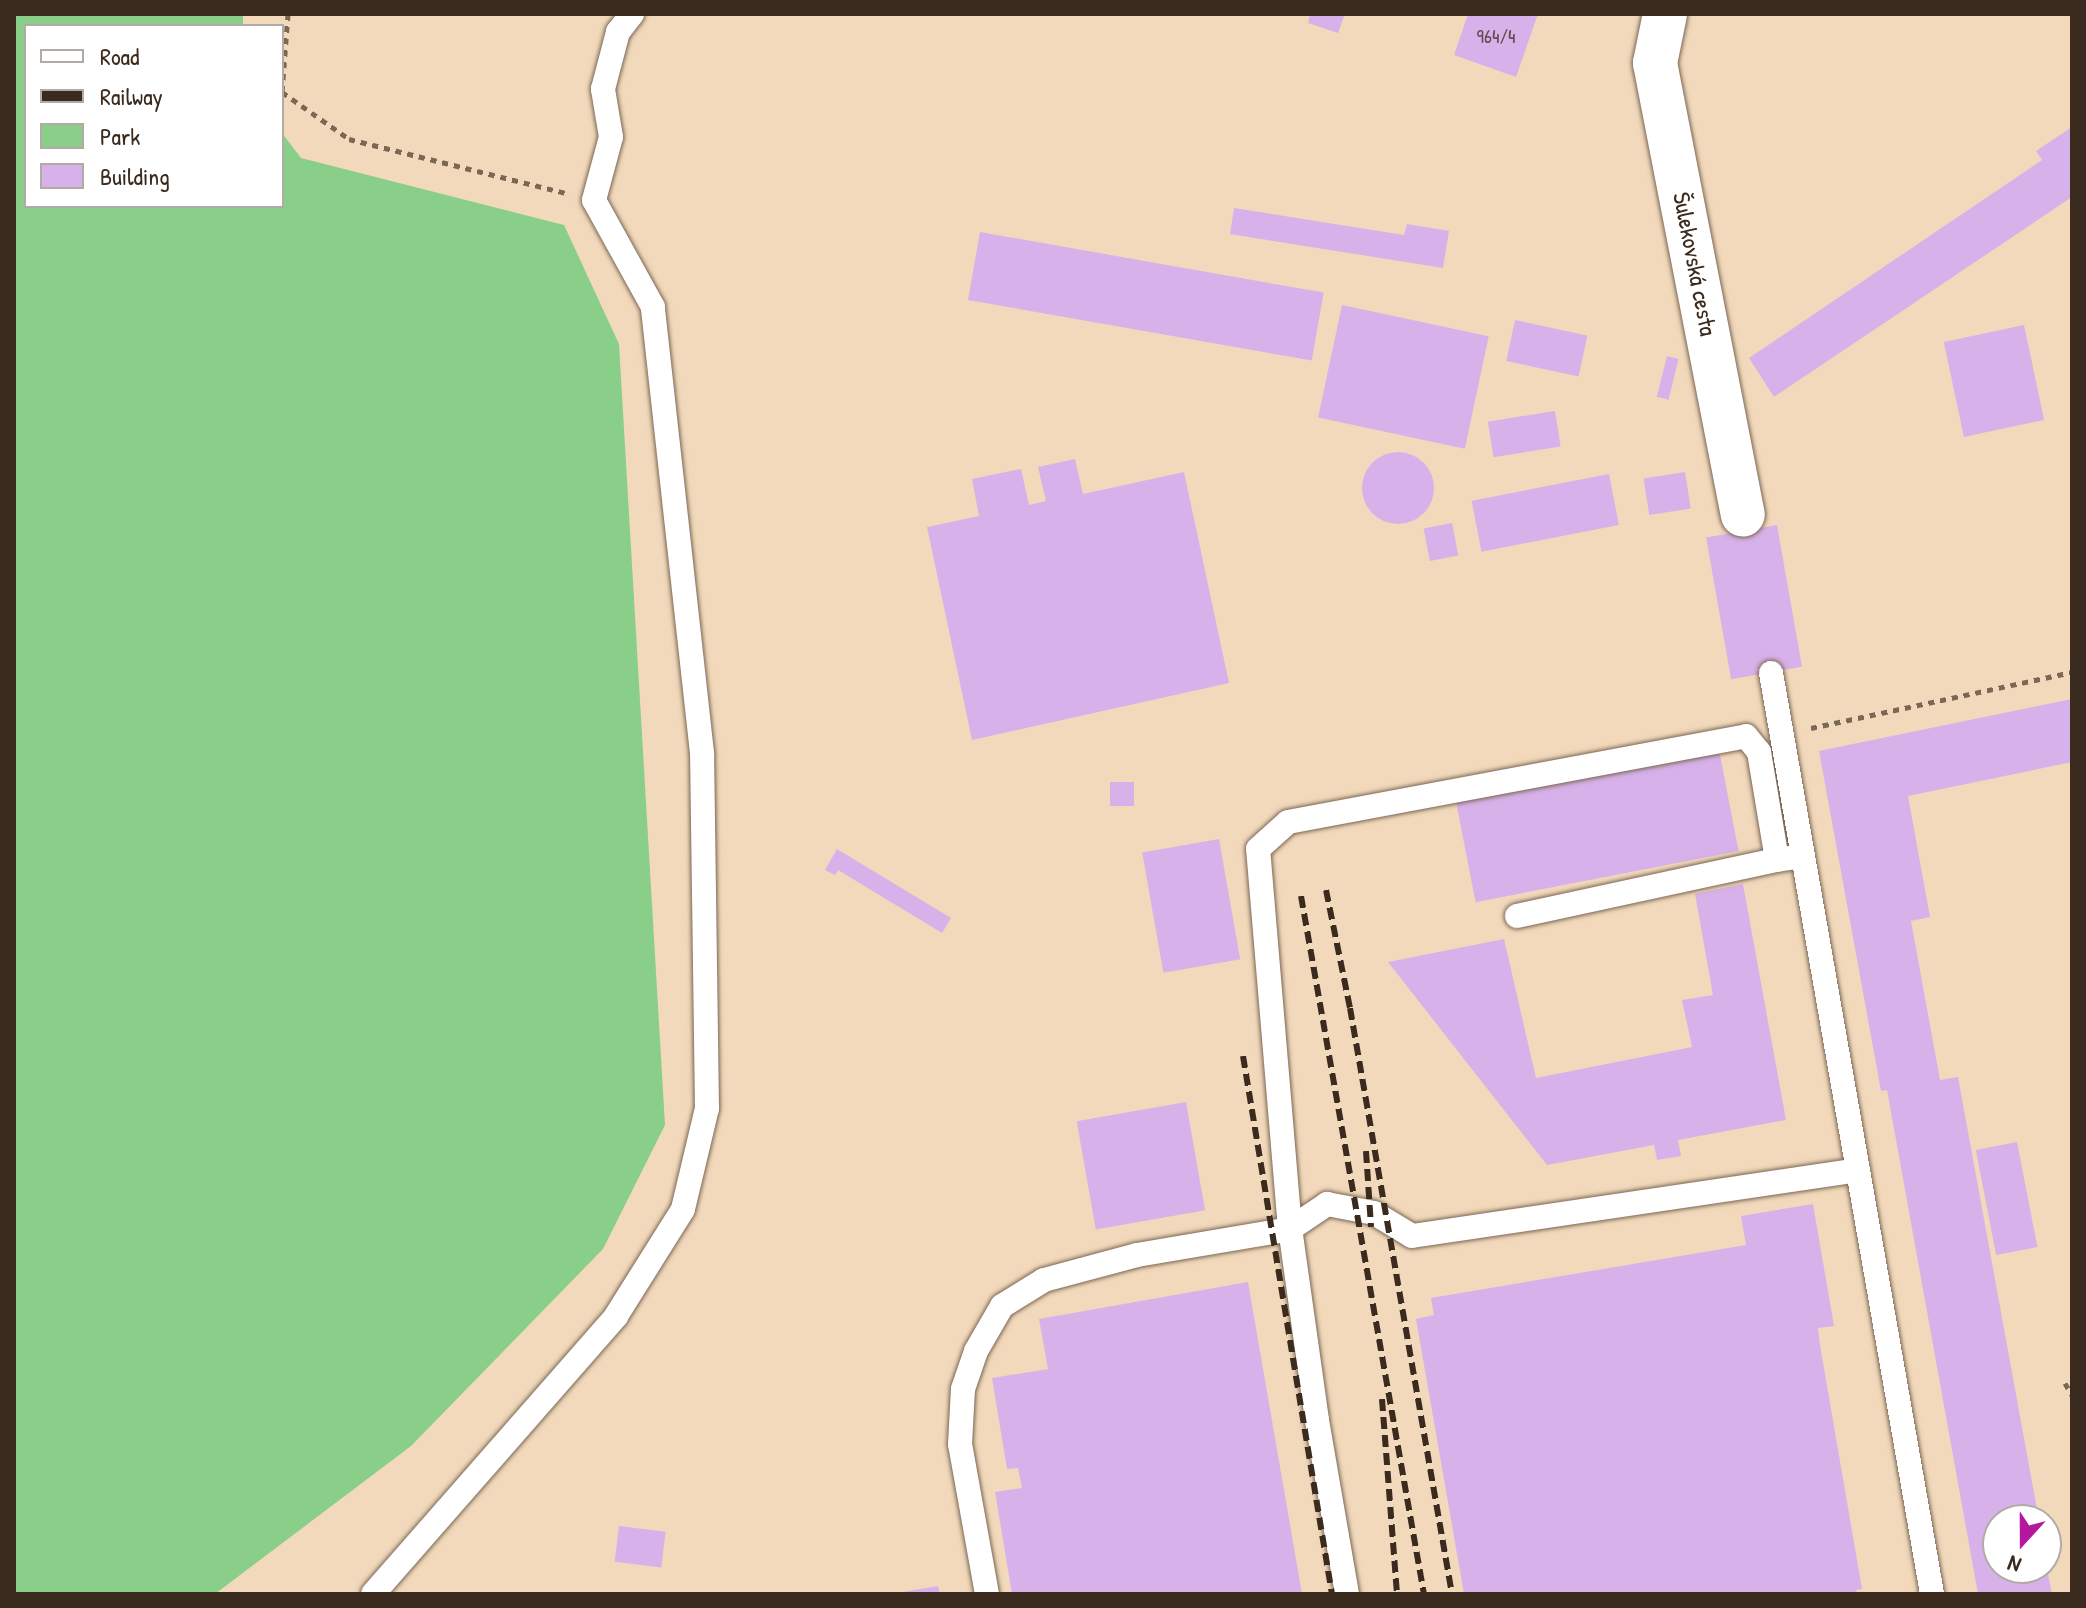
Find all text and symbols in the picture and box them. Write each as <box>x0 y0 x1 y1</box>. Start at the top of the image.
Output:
house number: 964/4 <box>1477 23 1515 47</box>
legend <box>24 24 284 208</box>
text: Road <box>100 40 139 72</box>
text: Railway <box>100 80 163 112</box>
text: Park <box>100 120 140 152</box>
text: Building <box>100 160 170 192</box>
street label: Šulekovská cesta <box>1667 190 1723 338</box>
north arrow <box>1982 1504 2062 1584</box>
text: N <box>2003 1548 2025 1581</box>

